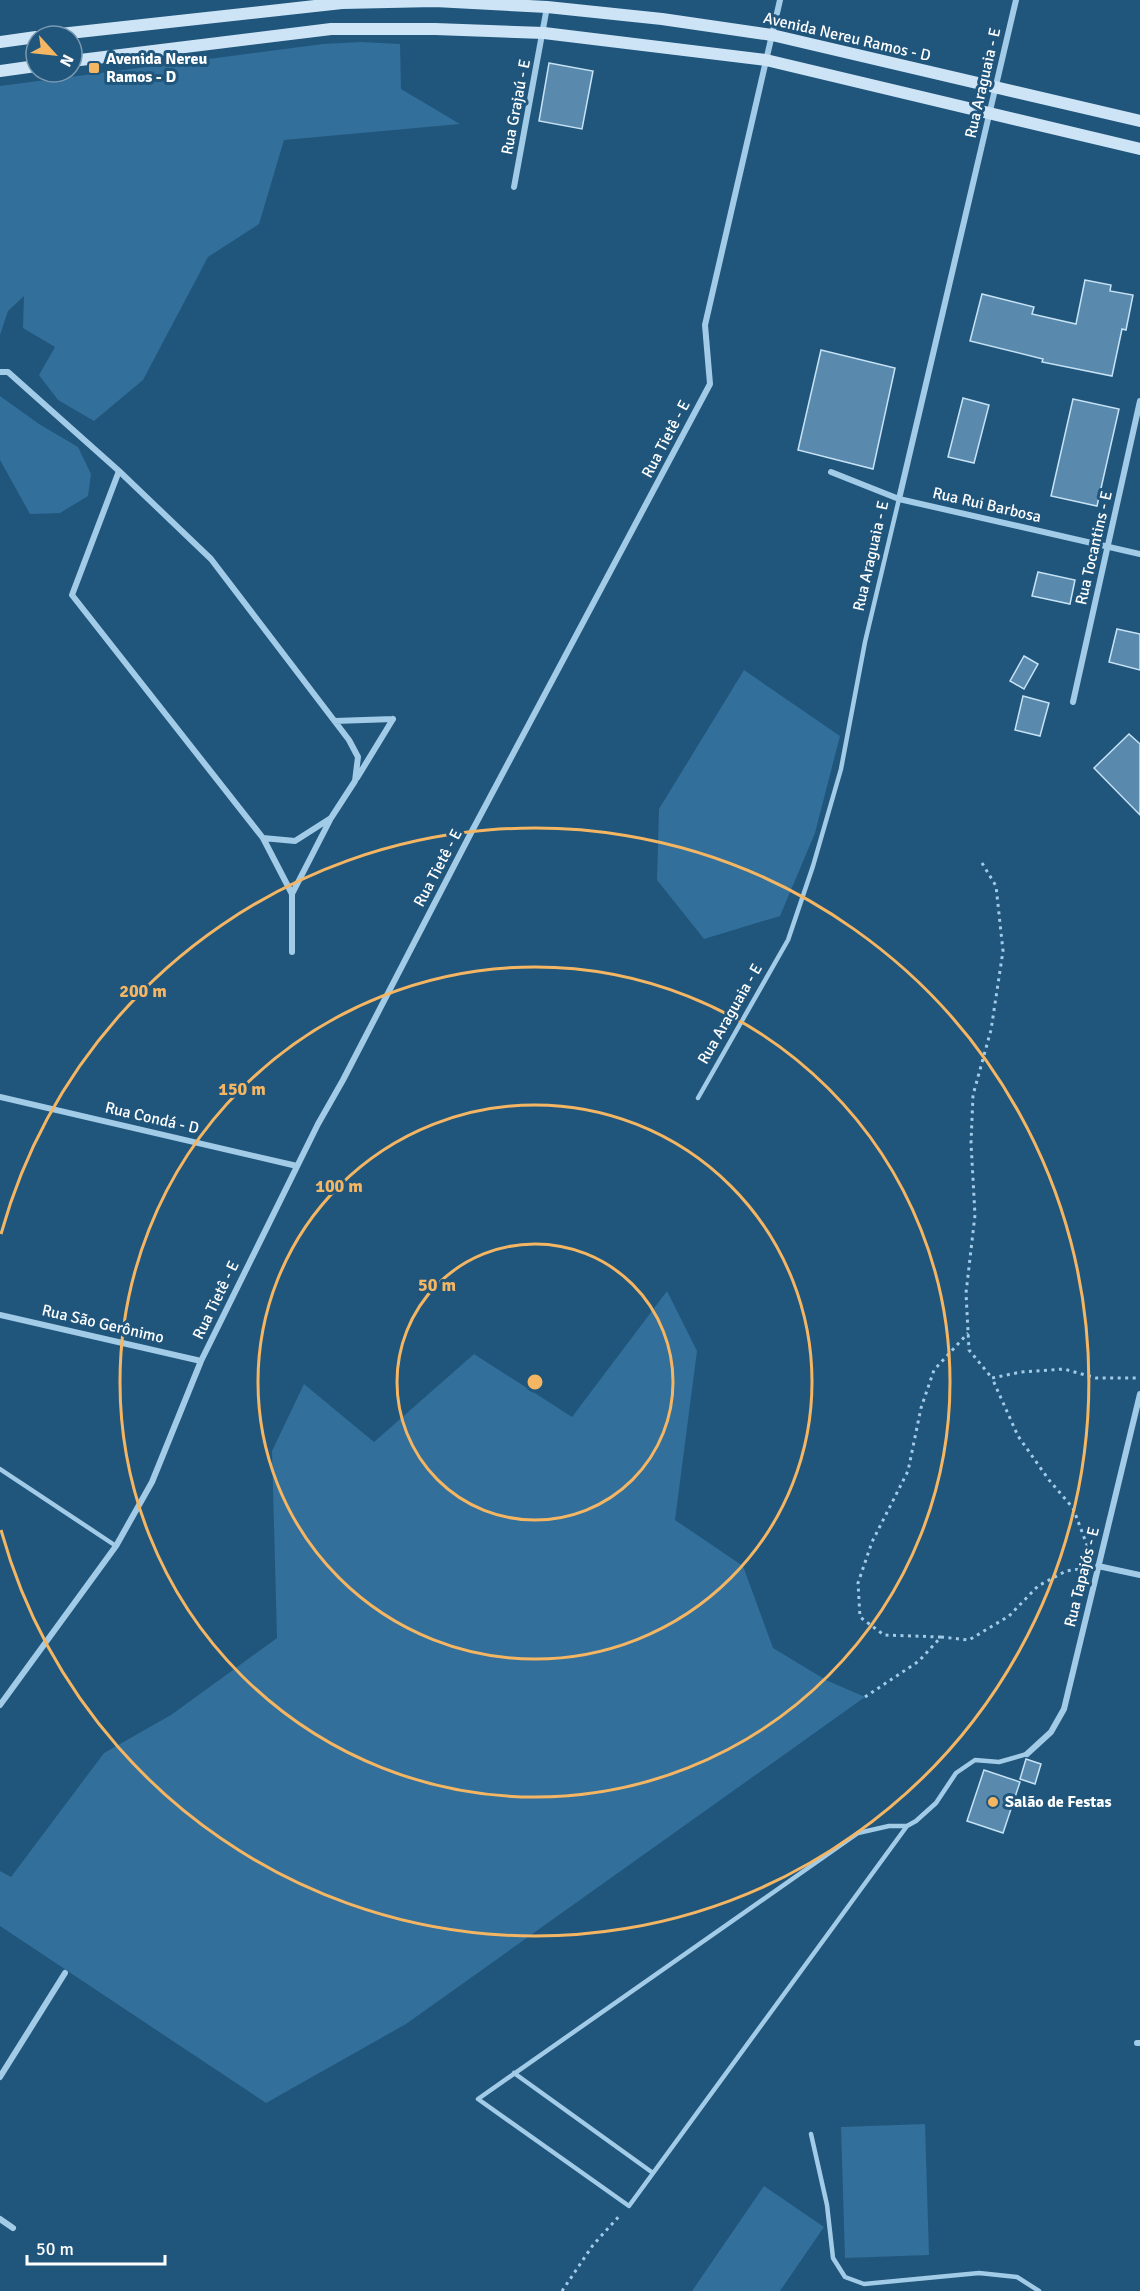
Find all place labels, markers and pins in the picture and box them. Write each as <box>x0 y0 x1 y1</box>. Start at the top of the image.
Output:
place label: Avenida Nereu Ramos - D <box>106 49 207 87</box>
marker: Avenida Nereu Ramos - D <box>87 61 101 75</box>
centre of rings <box>525 1372 545 1392</box>
place label: Salão de Festas <box>1005 1792 1112 1812</box>
marker: Salão de Festas <box>986 1795 1000 1809</box>

